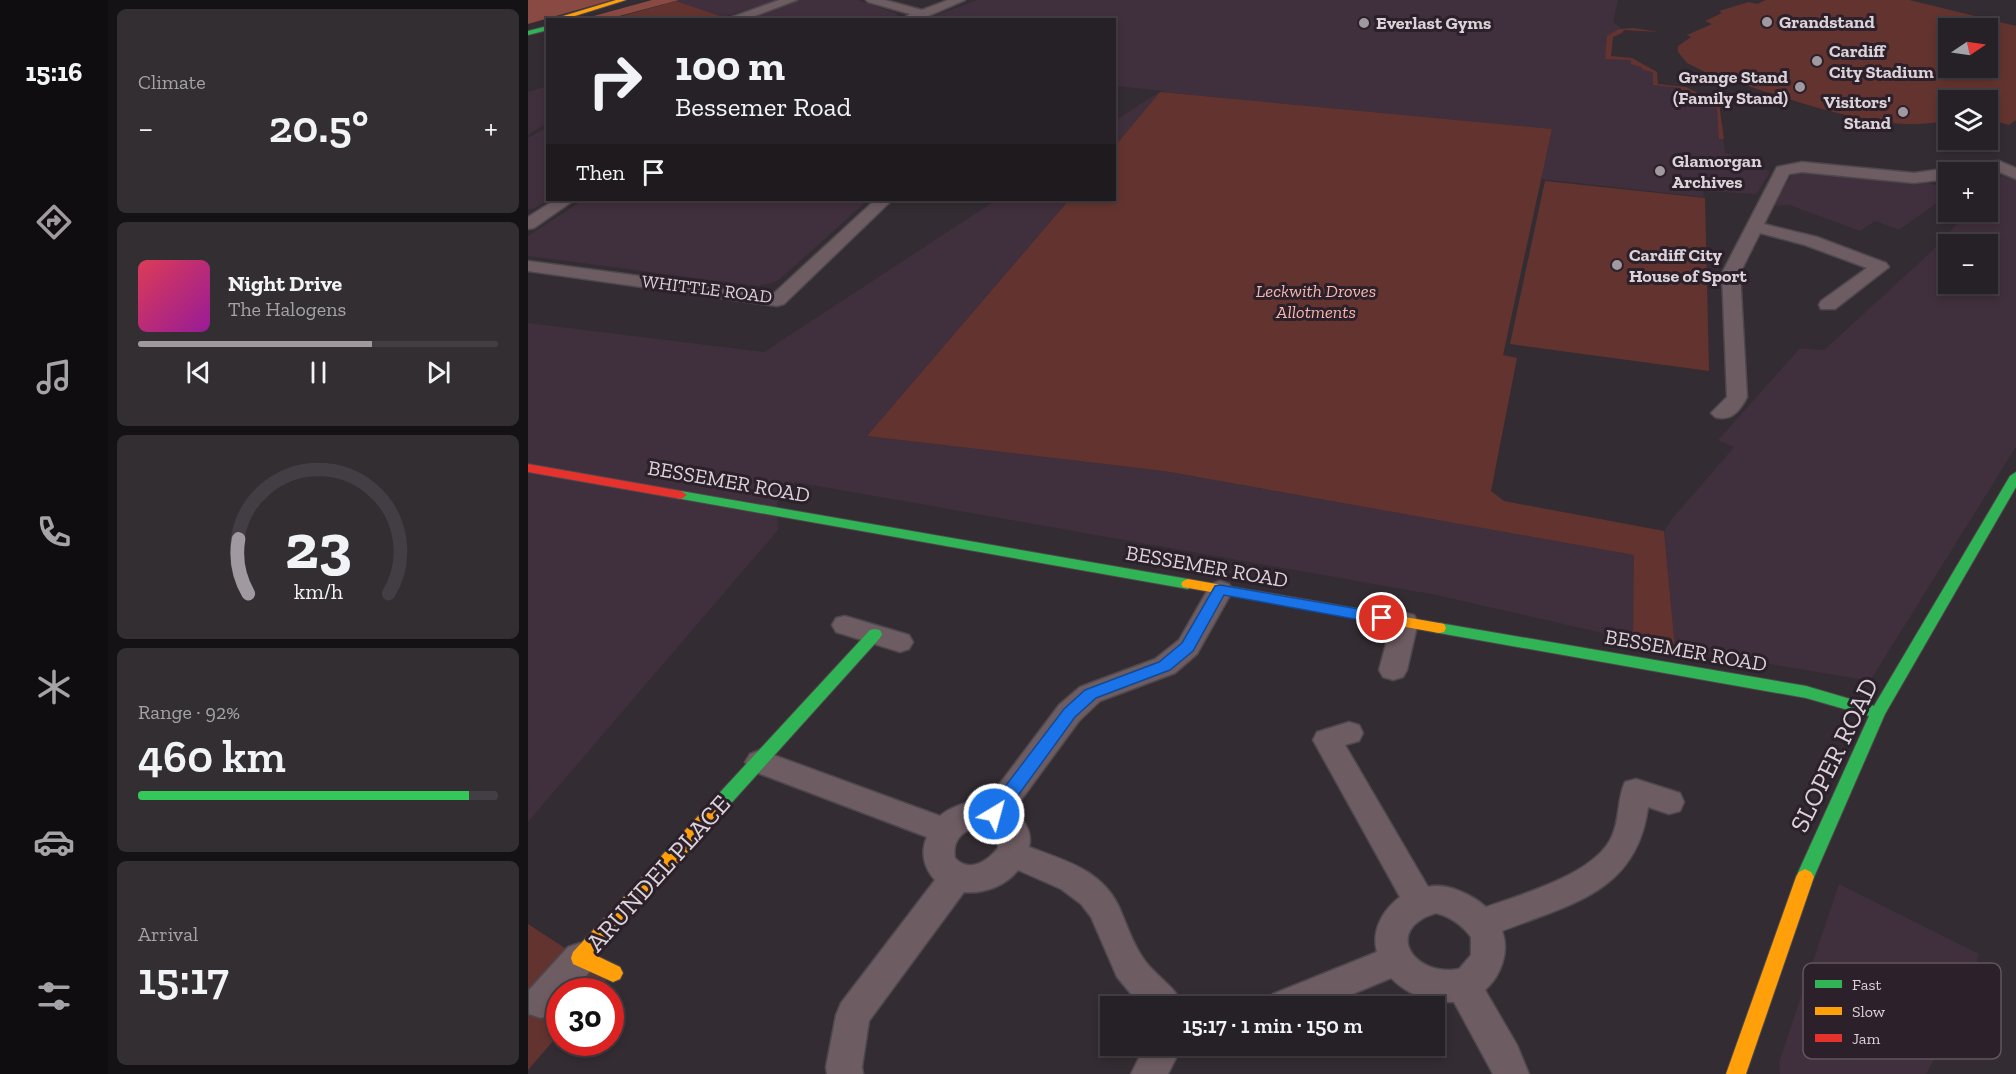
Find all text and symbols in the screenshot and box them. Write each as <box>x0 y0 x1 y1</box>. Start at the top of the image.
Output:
place label: Grandstand <box>1779 11 1875 33</box>
place label: Everlast Gyms <box>1376 12 1491 34</box>
marker: Grandstand <box>1760 15 1774 29</box>
marker: Everlast Gyms <box>1357 16 1371 30</box>
north arrow <box>1938 18 1998 78</box>
map controls <box>1938 18 1998 294</box>
text: 100 m <box>675 40 785 91</box>
place label: Cardiff City Stadium <box>1829 40 1934 83</box>
icon: right <box>576 42 654 120</box>
marker: Cardiff City Stadium <box>1810 54 1824 68</box>
text: 15:16 <box>25 56 83 88</box>
place label: Grange Stand (Family Stand) <box>1673 66 1789 109</box>
text: Climate <box>138 70 206 94</box>
marker: Grange Stand (Family Stand) <box>1793 80 1807 94</box>
button: layers <box>1938 90 1998 150</box>
text: Bessemer Road <box>675 91 851 123</box>
place label: Visitors' Stand <box>1824 91 1892 134</box>
text: 20.5° <box>269 100 369 154</box>
marker: Visitors' Stand <box>1896 105 1910 119</box>
text: − <box>138 108 153 147</box>
text: + <box>484 108 498 147</box>
place label: Glamorgan Archives <box>1672 150 1762 193</box>
icon: arrive <box>637 156 670 189</box>
text: Then <box>576 159 625 186</box>
button: + <box>1938 162 1998 222</box>
marker: Glamorgan Archives <box>1653 164 1667 178</box>
icon: directions <box>33 201 75 243</box>
button: − <box>1938 234 1998 294</box>
place label: Cardiff City House of Sport <box>1629 244 1747 287</box>
marker: Cardiff City House of Sport <box>1610 258 1624 272</box>
text: Night Drive <box>228 270 342 297</box>
street label: WHITTLE ROAD <box>641 270 773 308</box>
park label: Leckwith Droves Allotments <box>1256 280 1376 323</box>
text: The Halogens <box>228 297 346 321</box>
icon: music <box>33 356 75 398</box>
icon: previous <box>182 356 215 389</box>
icon: pause <box>302 356 335 389</box>
icon: next <box>422 356 455 389</box>
street label: BESSEMER ROAD <box>646 454 812 508</box>
text: 23 <box>285 509 351 584</box>
icon: phone <box>33 511 75 553</box>
street label: BESSEMER ROAD <box>1124 539 1290 593</box>
text: km/h <box>294 579 342 604</box>
pin <box>1356 592 1407 643</box>
icon: arrive <box>1365 601 1398 634</box>
street label: BESSEMER ROAD <box>1603 623 1769 677</box>
icon: climate <box>33 666 75 708</box>
street label: SLOPER ROAD <box>1783 673 1885 837</box>
text: Range · 92% <box>138 700 240 724</box>
text: 460 km <box>138 730 286 784</box>
position arrow <box>962 782 1026 846</box>
street label: ARUNDEL PLACE <box>579 788 737 958</box>
icon: car <box>33 821 75 863</box>
text: Arrival <box>138 922 198 946</box>
text: 15:17 <box>138 952 229 1006</box>
legend <box>1803 963 2001 1059</box>
icon: filters <box>33 975 75 1017</box>
text: Fast <box>1852 975 1881 994</box>
speed limit sign: 30 <box>546 978 624 1056</box>
text: Slow <box>1852 1002 1886 1021</box>
text: 15:17 · 1 min · 150 m <box>1182 1012 1363 1039</box>
text: Jam <box>1852 1029 1881 1048</box>

